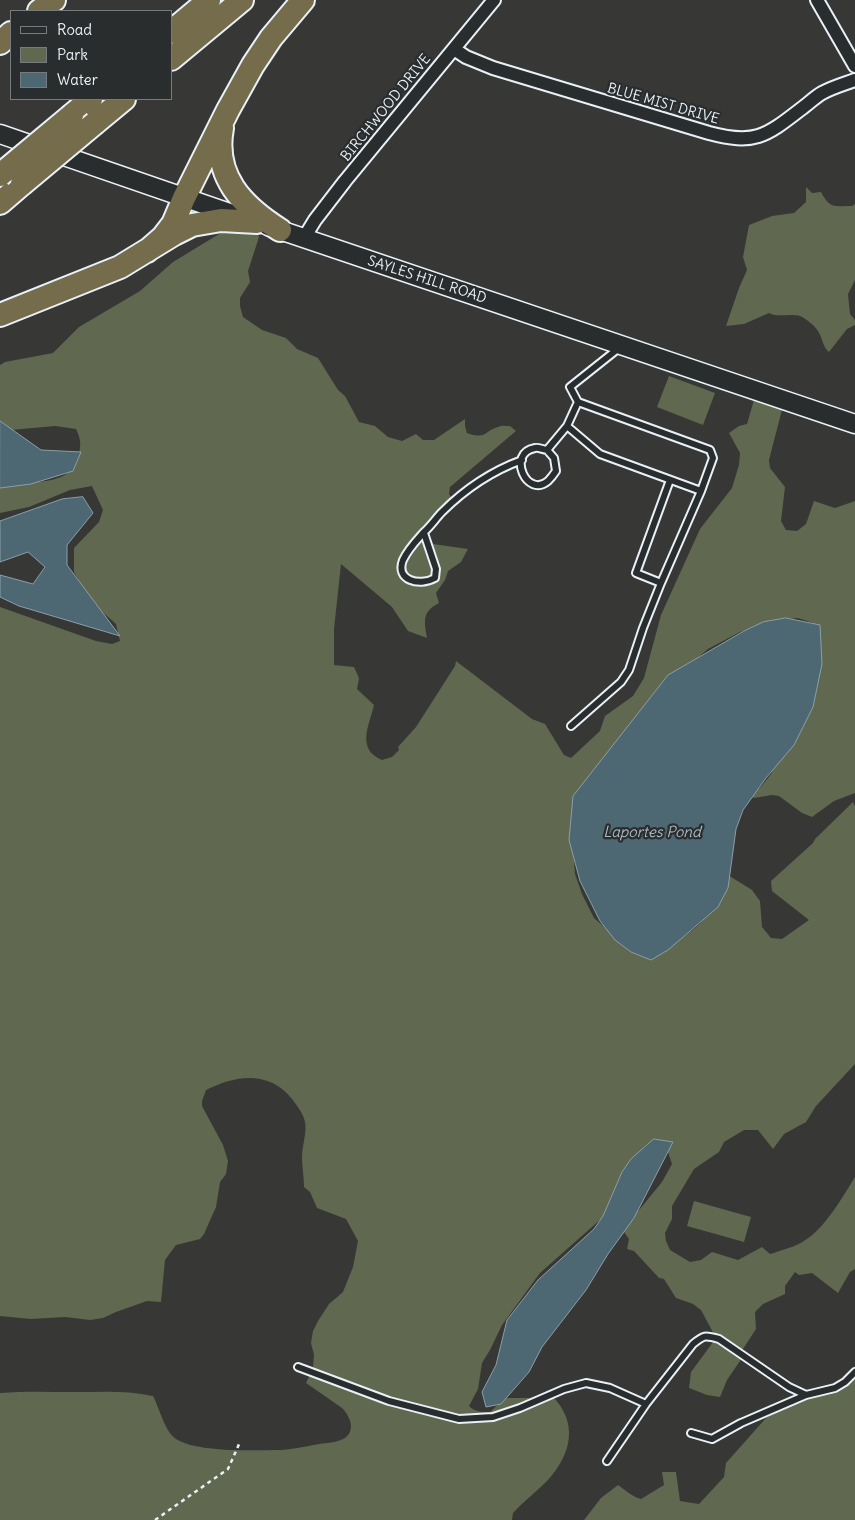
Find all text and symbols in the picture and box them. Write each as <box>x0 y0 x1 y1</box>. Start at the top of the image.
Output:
legend <box>10 10 172 100</box>
text: Road <box>57 20 92 39</box>
text: Park <box>57 45 88 64</box>
street label: BIRCHWOOD DRIVE <box>338 51 434 165</box>
text: Water <box>57 70 98 89</box>
street label: BLUE MIST DRIVE <box>605 80 721 128</box>
street label: SAYLES HILL ROAD <box>365 253 489 307</box>
water label: Laportes Pond <box>603 824 701 842</box>

